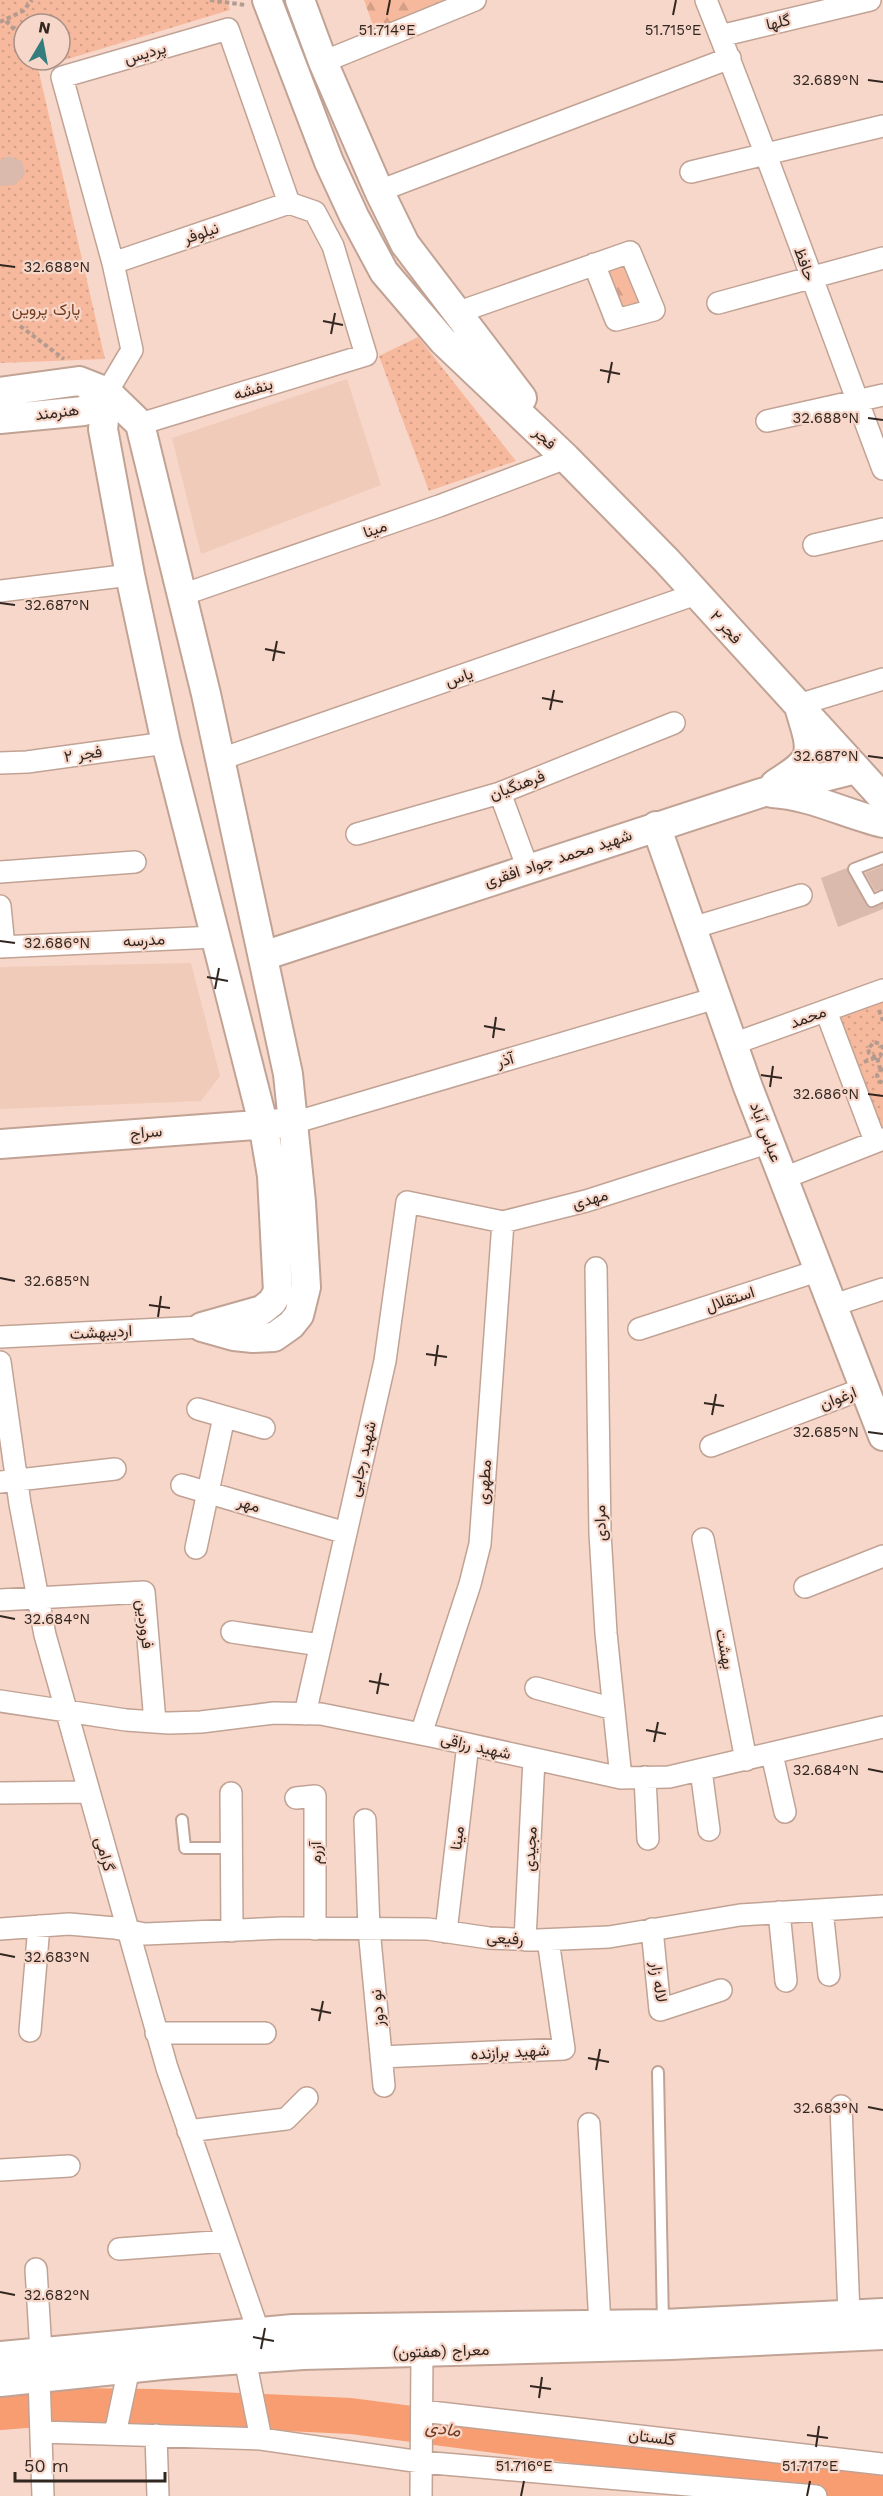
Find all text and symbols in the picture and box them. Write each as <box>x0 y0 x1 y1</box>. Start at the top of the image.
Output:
street label: گلها <box>764 10 792 35</box>
north arrow <box>12 12 72 72</box>
text: N <box>37 17 52 38</box>
text: 51.714°E <box>358 21 416 39</box>
text: 51.715°E <box>645 21 701 39</box>
street label: پردیس <box>122 38 169 70</box>
text: 32.689°N <box>793 71 859 89</box>
street label: نیلوفر <box>180 218 221 249</box>
street label: حافظ <box>790 245 820 284</box>
text: 32.688°N <box>24 258 90 276</box>
park label: پارک پروین <box>12 300 80 321</box>
street label: بنفشه <box>231 374 275 404</box>
street label: هنرمند <box>34 400 80 425</box>
text: 32.688°N <box>793 409 859 427</box>
street label: فجر <box>528 422 560 454</box>
street label: مینا <box>361 516 389 542</box>
text: 32.687°N <box>24 596 90 614</box>
street label: فجر ۲ <box>705 606 746 648</box>
street label: یاس <box>443 663 476 691</box>
street label: فجر ۲ <box>63 742 103 767</box>
text: 32.687°N <box>793 747 859 765</box>
street label: فرهنگیان <box>487 766 548 805</box>
street label: شهید محمد جواد افقری <box>482 825 634 892</box>
street label: مدرسه <box>122 929 166 952</box>
text: 32.686°N <box>24 934 90 952</box>
street label: محمد <box>787 1002 829 1032</box>
street label: آذر <box>493 1048 517 1073</box>
text: 32.686°N <box>793 1085 859 1103</box>
street label: عباس آباد <box>745 1099 786 1165</box>
street label: سراج <box>129 1121 163 1145</box>
street label: مهدی <box>570 1185 610 1214</box>
text: 32.685°N <box>24 1272 90 1290</box>
street label: استقلال <box>703 1282 757 1316</box>
street label: اردیبهشت <box>69 1321 133 1344</box>
street label: ارغوان <box>817 1382 859 1415</box>
street label: شهید رجایی <box>344 1419 381 1499</box>
text: 32.685°N <box>793 1423 859 1441</box>
street label: مطهری <box>473 1459 496 1505</box>
street label: مهر <box>234 1491 263 1517</box>
street label: مرادی <box>590 1505 611 1541</box>
street label: فروردین <box>132 1598 157 1650</box>
text: 32.684°N <box>24 1610 90 1628</box>
street label: بهشت <box>711 1627 738 1671</box>
street label: شهید رزاقی <box>439 1729 513 1764</box>
text: 32.684°N <box>793 1761 859 1779</box>
street label: مینا <box>446 1825 468 1851</box>
street label: مجیدی <box>519 1826 542 1872</box>
street label: گرامی <box>90 1834 119 1874</box>
street label: آزرم <box>306 1840 326 1864</box>
street label: رفیعی <box>486 1927 524 1950</box>
text: 32.683°N <box>24 1948 90 1966</box>
street label: لاله زار <box>646 1959 671 2004</box>
street label: نو دوز <box>366 1988 389 2028</box>
street label: شهید برازنده <box>470 2040 550 2065</box>
text: 32.683°N <box>793 2099 859 2117</box>
text: 32.682°N <box>24 2286 90 2304</box>
street label: معراج (هفتون) <box>392 2340 490 2364</box>
water label: مادی <box>424 2415 462 2442</box>
street label: گلستان <box>628 2425 676 2449</box>
scale bar <box>15 2445 165 2483</box>
text: 50 m <box>24 2455 69 2476</box>
text: 51.716°E <box>495 2457 553 2475</box>
text: 51.717°E <box>782 2457 838 2475</box>

